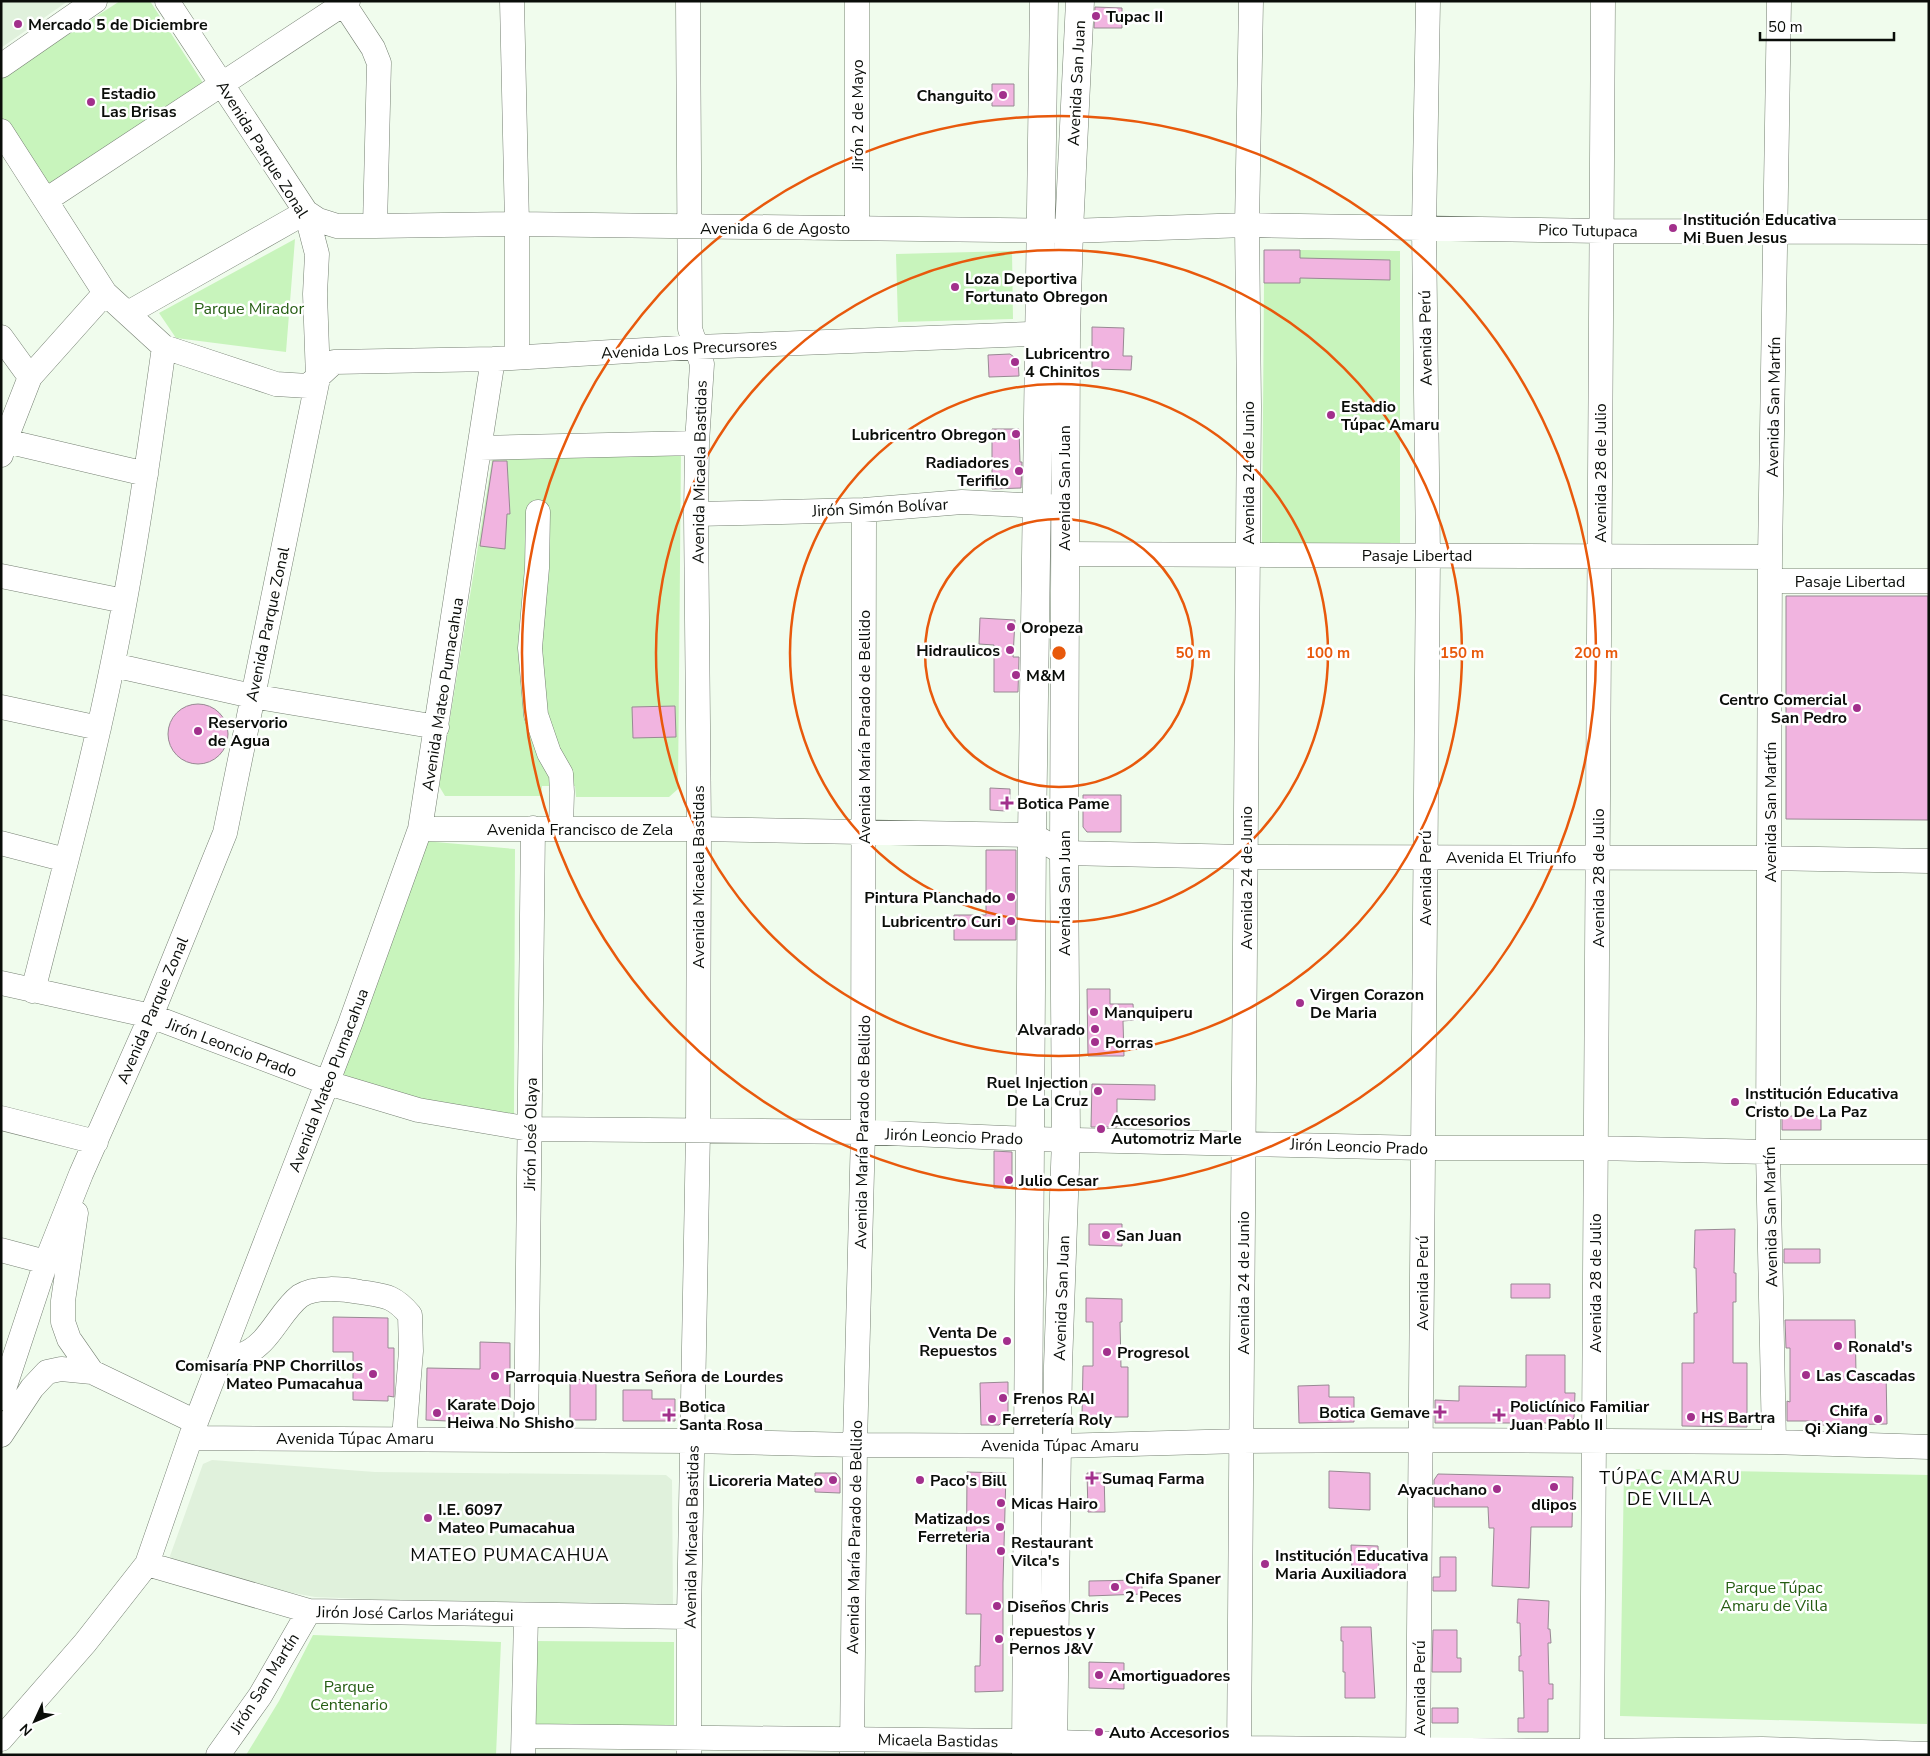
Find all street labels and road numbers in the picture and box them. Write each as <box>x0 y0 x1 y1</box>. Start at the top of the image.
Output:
street label: Avenida San Juan <box>1063 20 1091 146</box>
street label: Jirón 2 de Mayo <box>847 59 869 172</box>
street label: Avenida Parque Zonal <box>211 77 313 222</box>
street label: Avenida 6 de Agosto <box>700 218 850 240</box>
street label: Pico Tutupaca <box>1538 219 1638 243</box>
street label: Avenida Perú <box>1414 290 1438 386</box>
street label: Avenida Los Precursores <box>600 333 778 365</box>
street label: Avenida San Martín <box>1762 336 1786 478</box>
street label: Avenida Micaela Bastidas <box>687 380 713 564</box>
street label: Avenida 24 de Junio <box>1238 401 1260 545</box>
street label: Avenida 28 de Julio <box>1590 403 1612 543</box>
street label: Avenida San Juan <box>1054 425 1076 551</box>
street label: Jirón Simón Bolívar <box>810 493 949 523</box>
street label: Avenida Parque Zonal <box>241 545 295 704</box>
street label: Pasaje Libertad <box>1362 545 1472 567</box>
street label: Pasaje Libertad <box>1795 571 1905 593</box>
street label: Avenida Mateo Pumacahua <box>417 596 469 792</box>
street label: Avenida María Parado de Bellido <box>854 610 876 844</box>
street label: Avenida San Martín <box>1760 742 1782 882</box>
street label: Avenida Micaela Bastidas <box>688 785 710 969</box>
street label: Avenida 24 de Junio <box>1236 806 1258 950</box>
street label: Avenida 28 de Julio <box>1588 808 1610 948</box>
street label: Avenida Francisco de Zela <box>487 819 673 841</box>
street label: Avenida San Juan <box>1054 830 1076 956</box>
street label: Avenida Perú <box>1415 830 1437 926</box>
street label: Avenida El Triunfo <box>1446 847 1576 869</box>
street label: Avenida Parque Zonal <box>112 933 194 1087</box>
street label: Avenida Mateo Pumacahua <box>284 985 374 1175</box>
street label: Jirón Leoncio Prado <box>162 1013 300 1083</box>
street label: Avenida María Parado de Bellido <box>850 1015 876 1249</box>
street label: Jirón José Olaya <box>519 1077 543 1192</box>
street label: Jirón Leoncio Prado <box>884 1124 1023 1150</box>
street label: Jirón Leoncio Prado <box>1289 1134 1428 1160</box>
street label: Avenida San Martín <box>1759 1146 1783 1288</box>
street label: Avenida 24 de Junio <box>1233 1211 1255 1355</box>
street label: Avenida 28 de Julio <box>1585 1213 1607 1353</box>
street label: Avenida San Juan <box>1049 1235 1075 1361</box>
street label: Avenida Perú <box>1412 1235 1434 1331</box>
street label: Avenida María Parado de Bellido <box>842 1420 868 1654</box>
street label: Avenida Túpac Amaru <box>276 1428 434 1450</box>
street label: Avenida Túpac Amaru <box>981 1435 1139 1457</box>
street label: Avenida Micaela Bastidas <box>679 1445 705 1629</box>
street label: Jirón José Carlos Mariátegui <box>315 1601 514 1627</box>
street label: Jirón San Martín <box>225 1629 305 1739</box>
street label: Avenida Perú <box>1409 1640 1431 1736</box>
street label: Micaela Bastidas <box>877 1729 999 1753</box>

